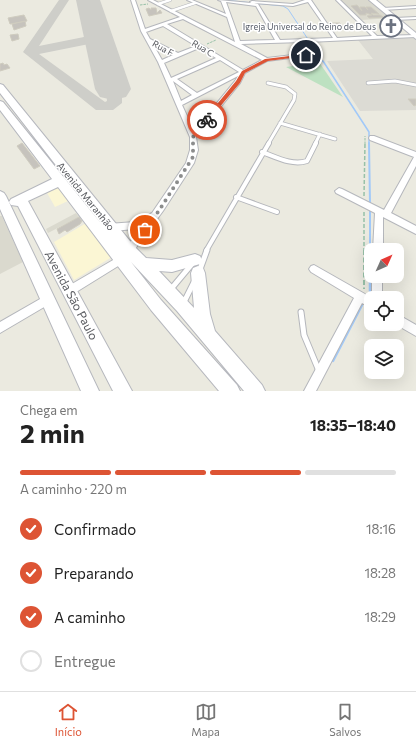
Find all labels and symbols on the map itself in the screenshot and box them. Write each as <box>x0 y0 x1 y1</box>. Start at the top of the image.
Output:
church icon: Igreja Universal do Reino de Deus <box>378 13 404 39</box>
place label: Igreja Universal do Reino de Deus <box>243 21 376 32</box>
street label: Rua C <box>190 37 216 59</box>
street label: Rua F <box>150 38 176 58</box>
pin <box>289 38 323 72</box>
courier <box>187 100 227 140</box>
street label: Avenida Maranhão <box>55 159 117 233</box>
pin <box>128 213 162 247</box>
north arrow <box>364 243 404 283</box>
street label: Avenida São Paulo <box>43 248 101 342</box>

